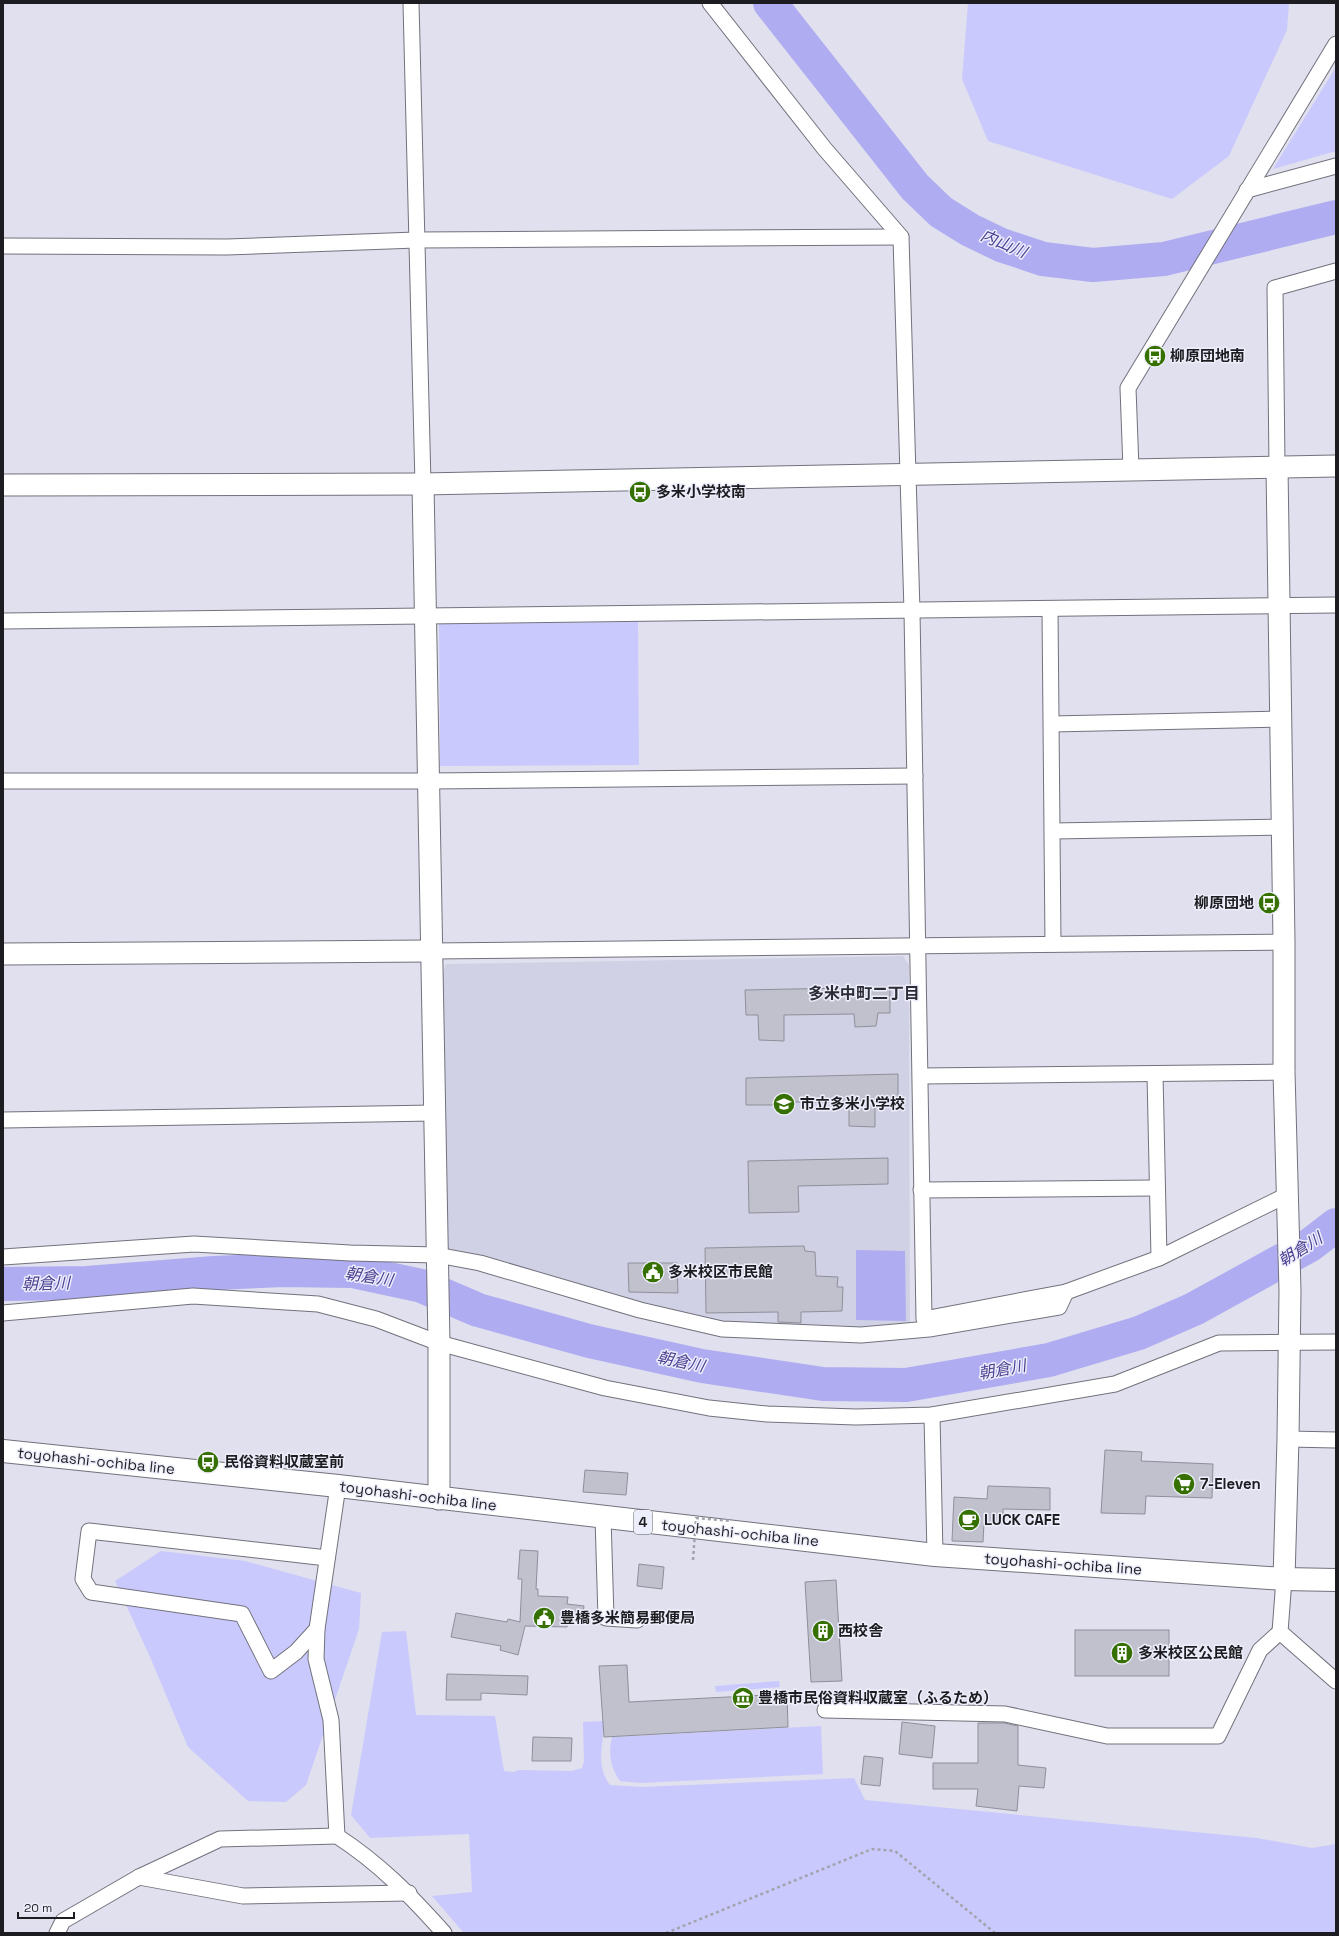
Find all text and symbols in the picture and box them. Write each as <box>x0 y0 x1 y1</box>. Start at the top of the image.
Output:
water label: 内山川 <box>978 224 1032 263</box>
bus stop icon: 柳原団地南 <box>1142 343 1168 369</box>
place label: 柳原団地南 <box>1170 346 1245 365</box>
bus stop icon: 多米小学校南 <box>627 479 653 505</box>
place label: 多米小学校南 <box>656 482 746 501</box>
bus stop icon: 柳原団地 <box>1256 890 1282 916</box>
place label: 柳原団地 <box>1194 893 1254 912</box>
district label: 多米中町二丁目 <box>808 983 920 1004</box>
school or university icon: 市立多米小学校 <box>771 1091 797 1117</box>
place label: 市立多米小学校 <box>800 1094 905 1113</box>
water label: 朝倉川 <box>1274 1227 1328 1271</box>
public building icon: 多米校区市民館 <box>640 1259 666 1285</box>
water label: 朝倉川 <box>344 1262 396 1291</box>
place label: 多米校区市民館 <box>668 1262 773 1281</box>
water label: 朝倉川 <box>22 1273 72 1294</box>
water label: 朝倉川 <box>655 1346 709 1377</box>
water label: 朝倉川 <box>977 1355 1030 1384</box>
street label: toyohashi-ochiba line <box>16 1443 176 1478</box>
bus stop icon: 民俗資料収蔵室前 <box>195 1449 221 1475</box>
place label: 民俗資料収蔵室前 <box>224 1452 344 1471</box>
supermarket icon: 7-Eleven <box>1171 1471 1197 1497</box>
place label: 7-Eleven <box>1200 1474 1261 1493</box>
street label: toyohashi-ochiba line <box>338 1476 498 1515</box>
cafe icon: LUCK CAFE <box>956 1507 982 1533</box>
road number: 4 <box>634 1510 652 1534</box>
place label: LUCK CAFE <box>984 1510 1060 1529</box>
street label: toyohashi-ochiba line <box>660 1515 820 1550</box>
street label: toyohashi-ochiba line <box>983 1548 1143 1579</box>
public building icon: 豊橋多米簡易郵便局 <box>531 1605 557 1631</box>
place label: 豊橋多米簡易郵便局 <box>560 1608 695 1627</box>
building icon: 西校舎 <box>810 1618 836 1644</box>
place label: 西校舎 <box>838 1621 884 1640</box>
building icon: 多米校区公民館 <box>1109 1640 1135 1666</box>
place label: 多米校区公民館 <box>1138 1643 1243 1662</box>
museum icon: 豊橋市民俗資料収蔵室（ふるため） <box>730 1685 756 1711</box>
place label: 豊橋市民俗資料収蔵室（ふるため） <box>758 1688 998 1707</box>
scale bar <box>18 1894 74 1920</box>
text: 20 m <box>24 1900 52 1916</box>

